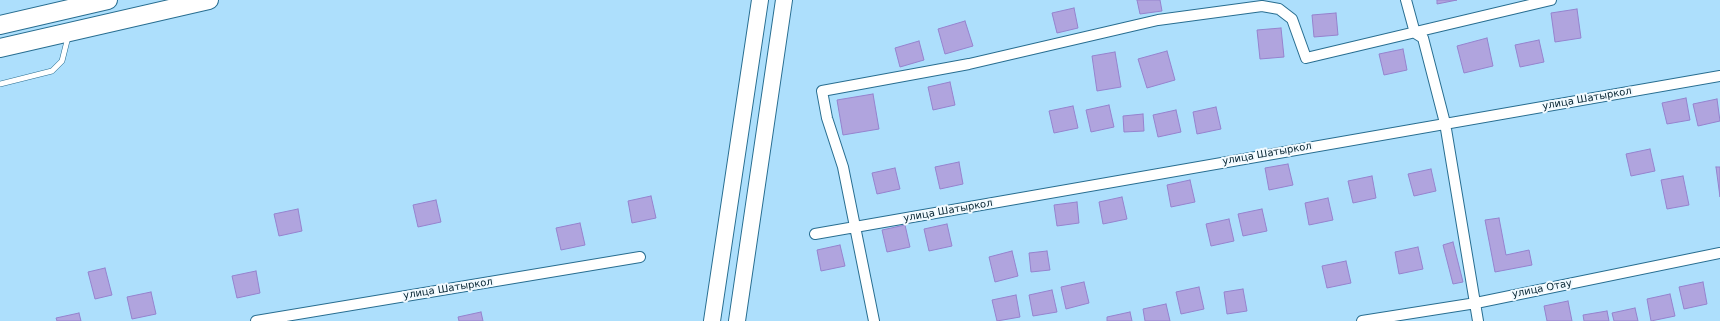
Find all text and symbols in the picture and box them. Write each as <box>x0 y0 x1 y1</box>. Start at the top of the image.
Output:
street label: улица Шатыркол <box>1541 85 1633 113</box>
street label: улица Шатыркол <box>1221 140 1313 168</box>
street label: улица Шатыркол <box>902 197 994 225</box>
street label: улица Шатыркол <box>402 276 494 302</box>
street label: улица Отау <box>1511 277 1573 301</box>

